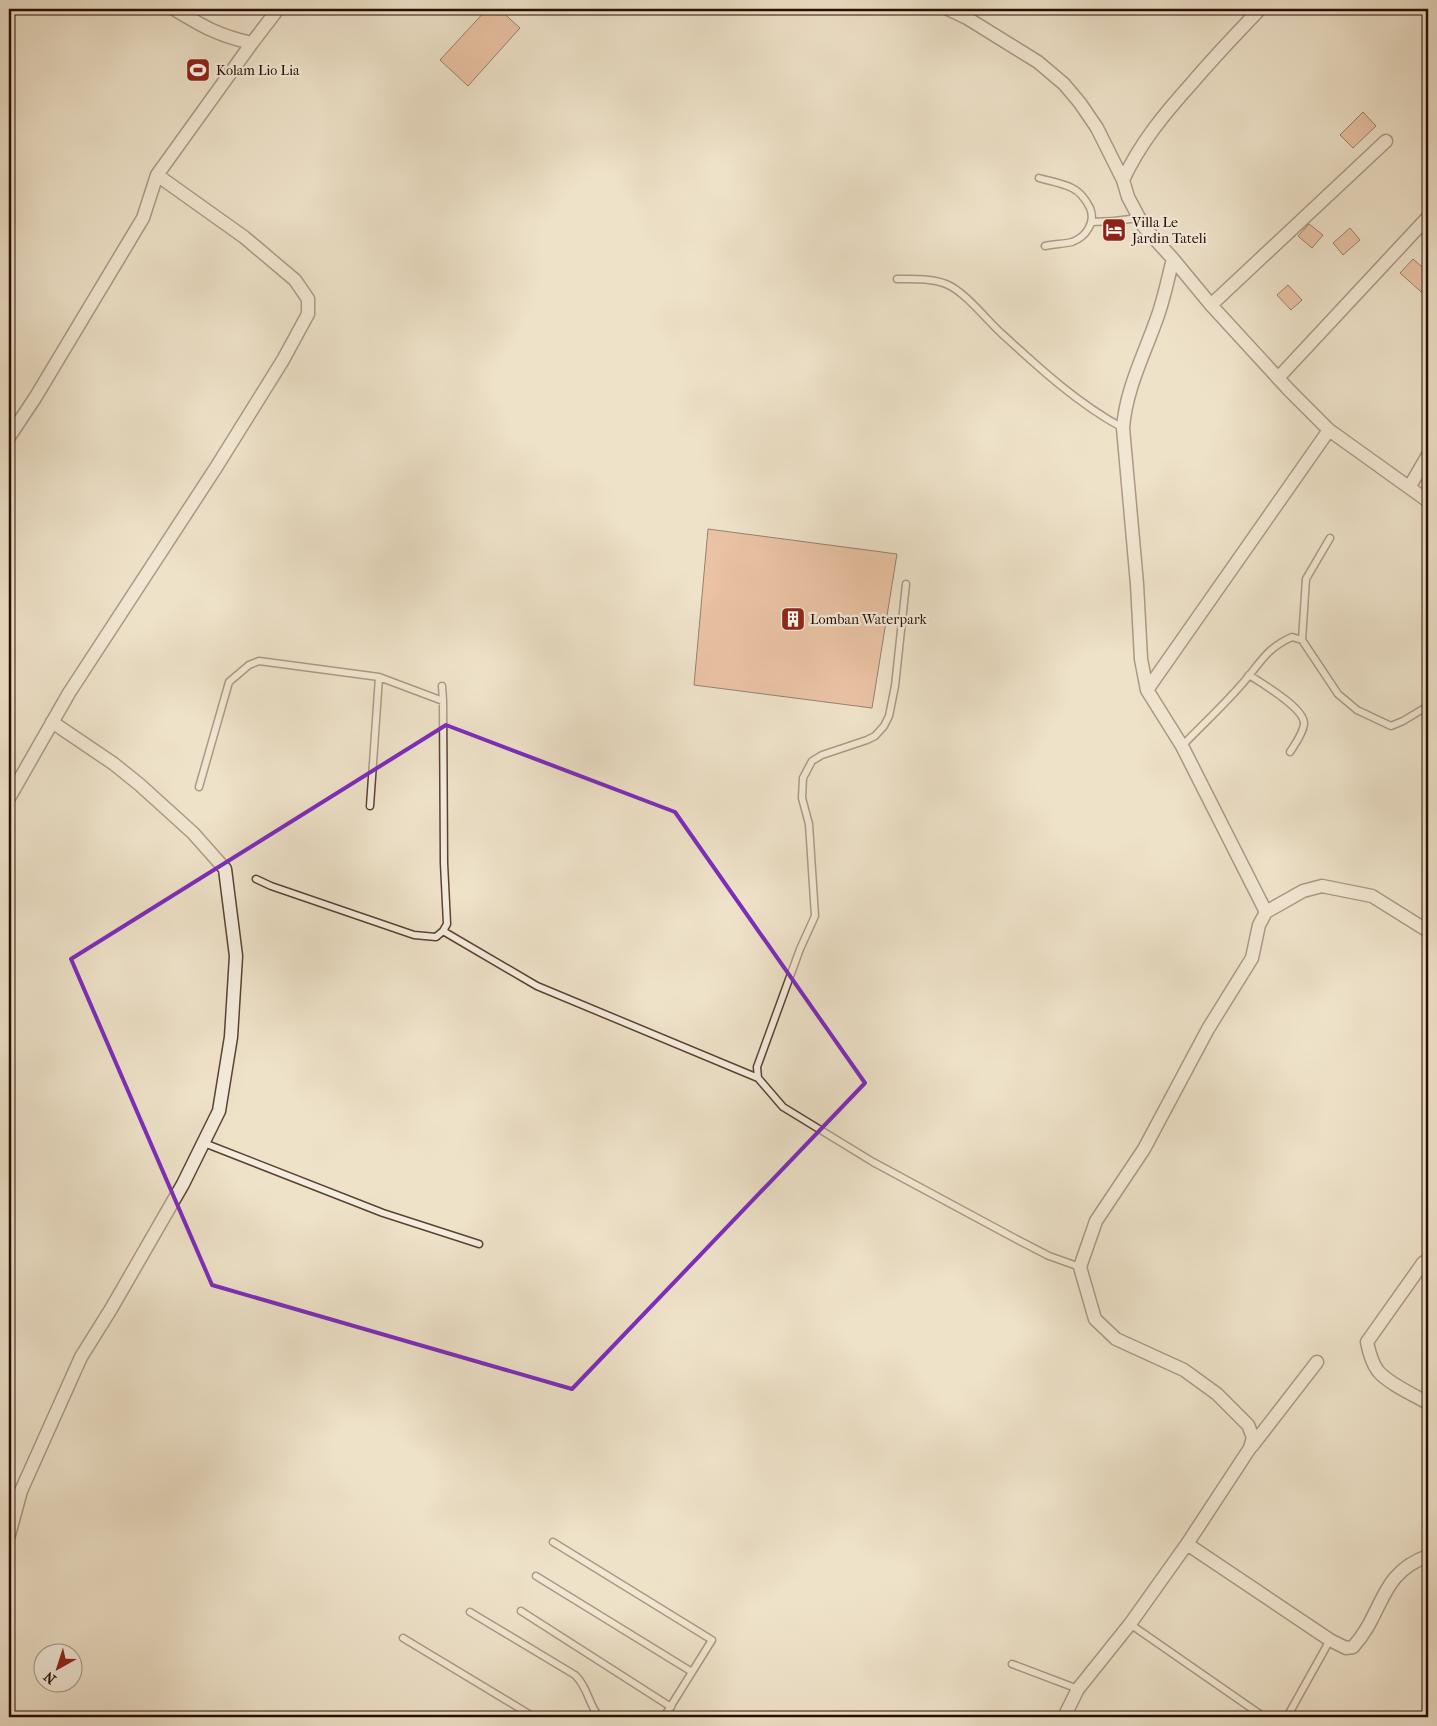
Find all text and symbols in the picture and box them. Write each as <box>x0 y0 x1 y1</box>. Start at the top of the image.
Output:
sports icon: Kolam Lio Lia <box>185 57 211 83</box>
place label: Kolam Lio Lia <box>216 62 300 79</box>
place label: Villa Le Jardin Tateli <box>1131 214 1207 247</box>
hotel icon: Villa Le Jardin Tateli <box>1101 217 1127 243</box>
building icon: Lomban Waterpark <box>780 606 806 632</box>
place label: Lomban Waterpark <box>810 611 927 628</box>
north arrow <box>32 1644 82 1694</box>
text: N <box>40 1668 60 1688</box>

